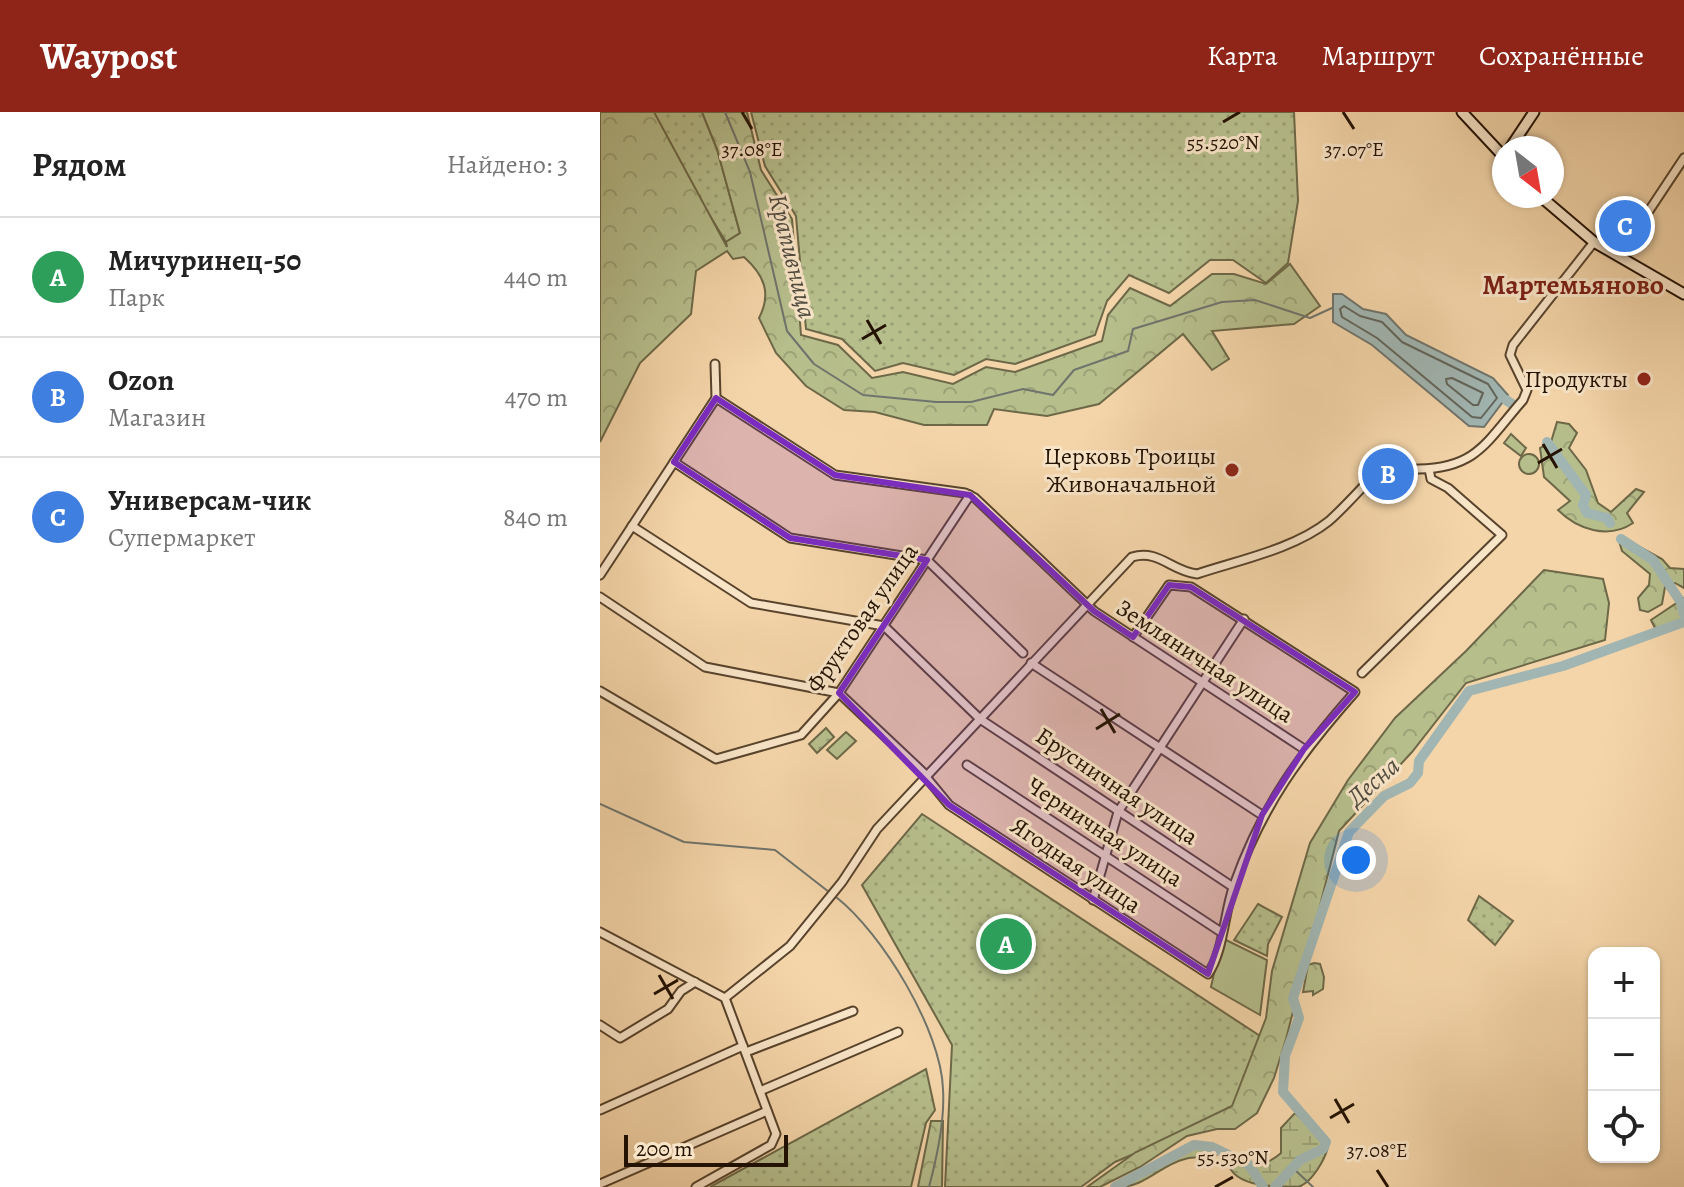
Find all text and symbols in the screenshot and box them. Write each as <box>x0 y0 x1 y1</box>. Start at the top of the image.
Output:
text: Waypost <box>40 30 177 82</box>
text: Карта <box>1207 37 1278 75</box>
text: Маршрут <box>1322 37 1435 75</box>
text: Сохранённые <box>1479 37 1644 75</box>
text: 55.520°N <box>1187 129 1259 156</box>
text: 37.08°E <box>721 136 783 163</box>
text: 37.07°E <box>1324 136 1384 163</box>
north arrow <box>1492 136 1564 208</box>
text: Рядом <box>32 141 126 188</box>
text: Найдено: 3 <box>447 147 568 182</box>
water label: Крапивница <box>760 190 825 322</box>
pin: C <box>1599 196 1651 256</box>
text: Мичуринец-50 <box>108 240 301 280</box>
text: A <box>50 260 66 295</box>
text: 440 m <box>504 260 568 295</box>
district label: Мартемьяново <box>1482 266 1664 304</box>
text: Парк <box>108 280 165 315</box>
text: Ozon <box>108 360 174 400</box>
place label: Продукты <box>1524 363 1628 395</box>
marker: Продукты <box>1635 370 1653 388</box>
text: B <box>50 380 66 415</box>
text: 470 m <box>505 380 568 415</box>
text: Магазин <box>108 400 206 435</box>
place label: Церковь Троицы Живоначальной <box>1044 440 1216 500</box>
pin: B <box>1362 444 1414 504</box>
marker: Церковь Троицы Живоначальной <box>1223 461 1241 479</box>
text: Универсам-чик <box>108 480 311 520</box>
text: C <box>50 500 66 535</box>
text: 840 m <box>503 500 568 535</box>
text: Супермаркет <box>108 520 256 555</box>
street label: Фруктовая улица <box>799 537 925 699</box>
street label: Земляничная улица <box>1110 592 1300 730</box>
street label: Брусничная улица <box>1029 720 1205 852</box>
water label: Десна <box>1338 749 1407 815</box>
street label: Черничная улица <box>1021 770 1189 894</box>
street label: Ягодная улица <box>1004 809 1148 921</box>
your location <box>1336 840 1376 880</box>
pin: A <box>980 914 1032 974</box>
map controls <box>1588 947 1660 1163</box>
button: + <box>1588 947 1660 1019</box>
button: − <box>1588 1019 1660 1091</box>
button: locate <box>1588 1091 1660 1163</box>
scale bar <box>624 1131 788 1167</box>
text: 200 m <box>636 1134 693 1164</box>
text: 37.08°E <box>1346 1137 1408 1164</box>
text: 55.530°N <box>1197 1144 1269 1171</box>

